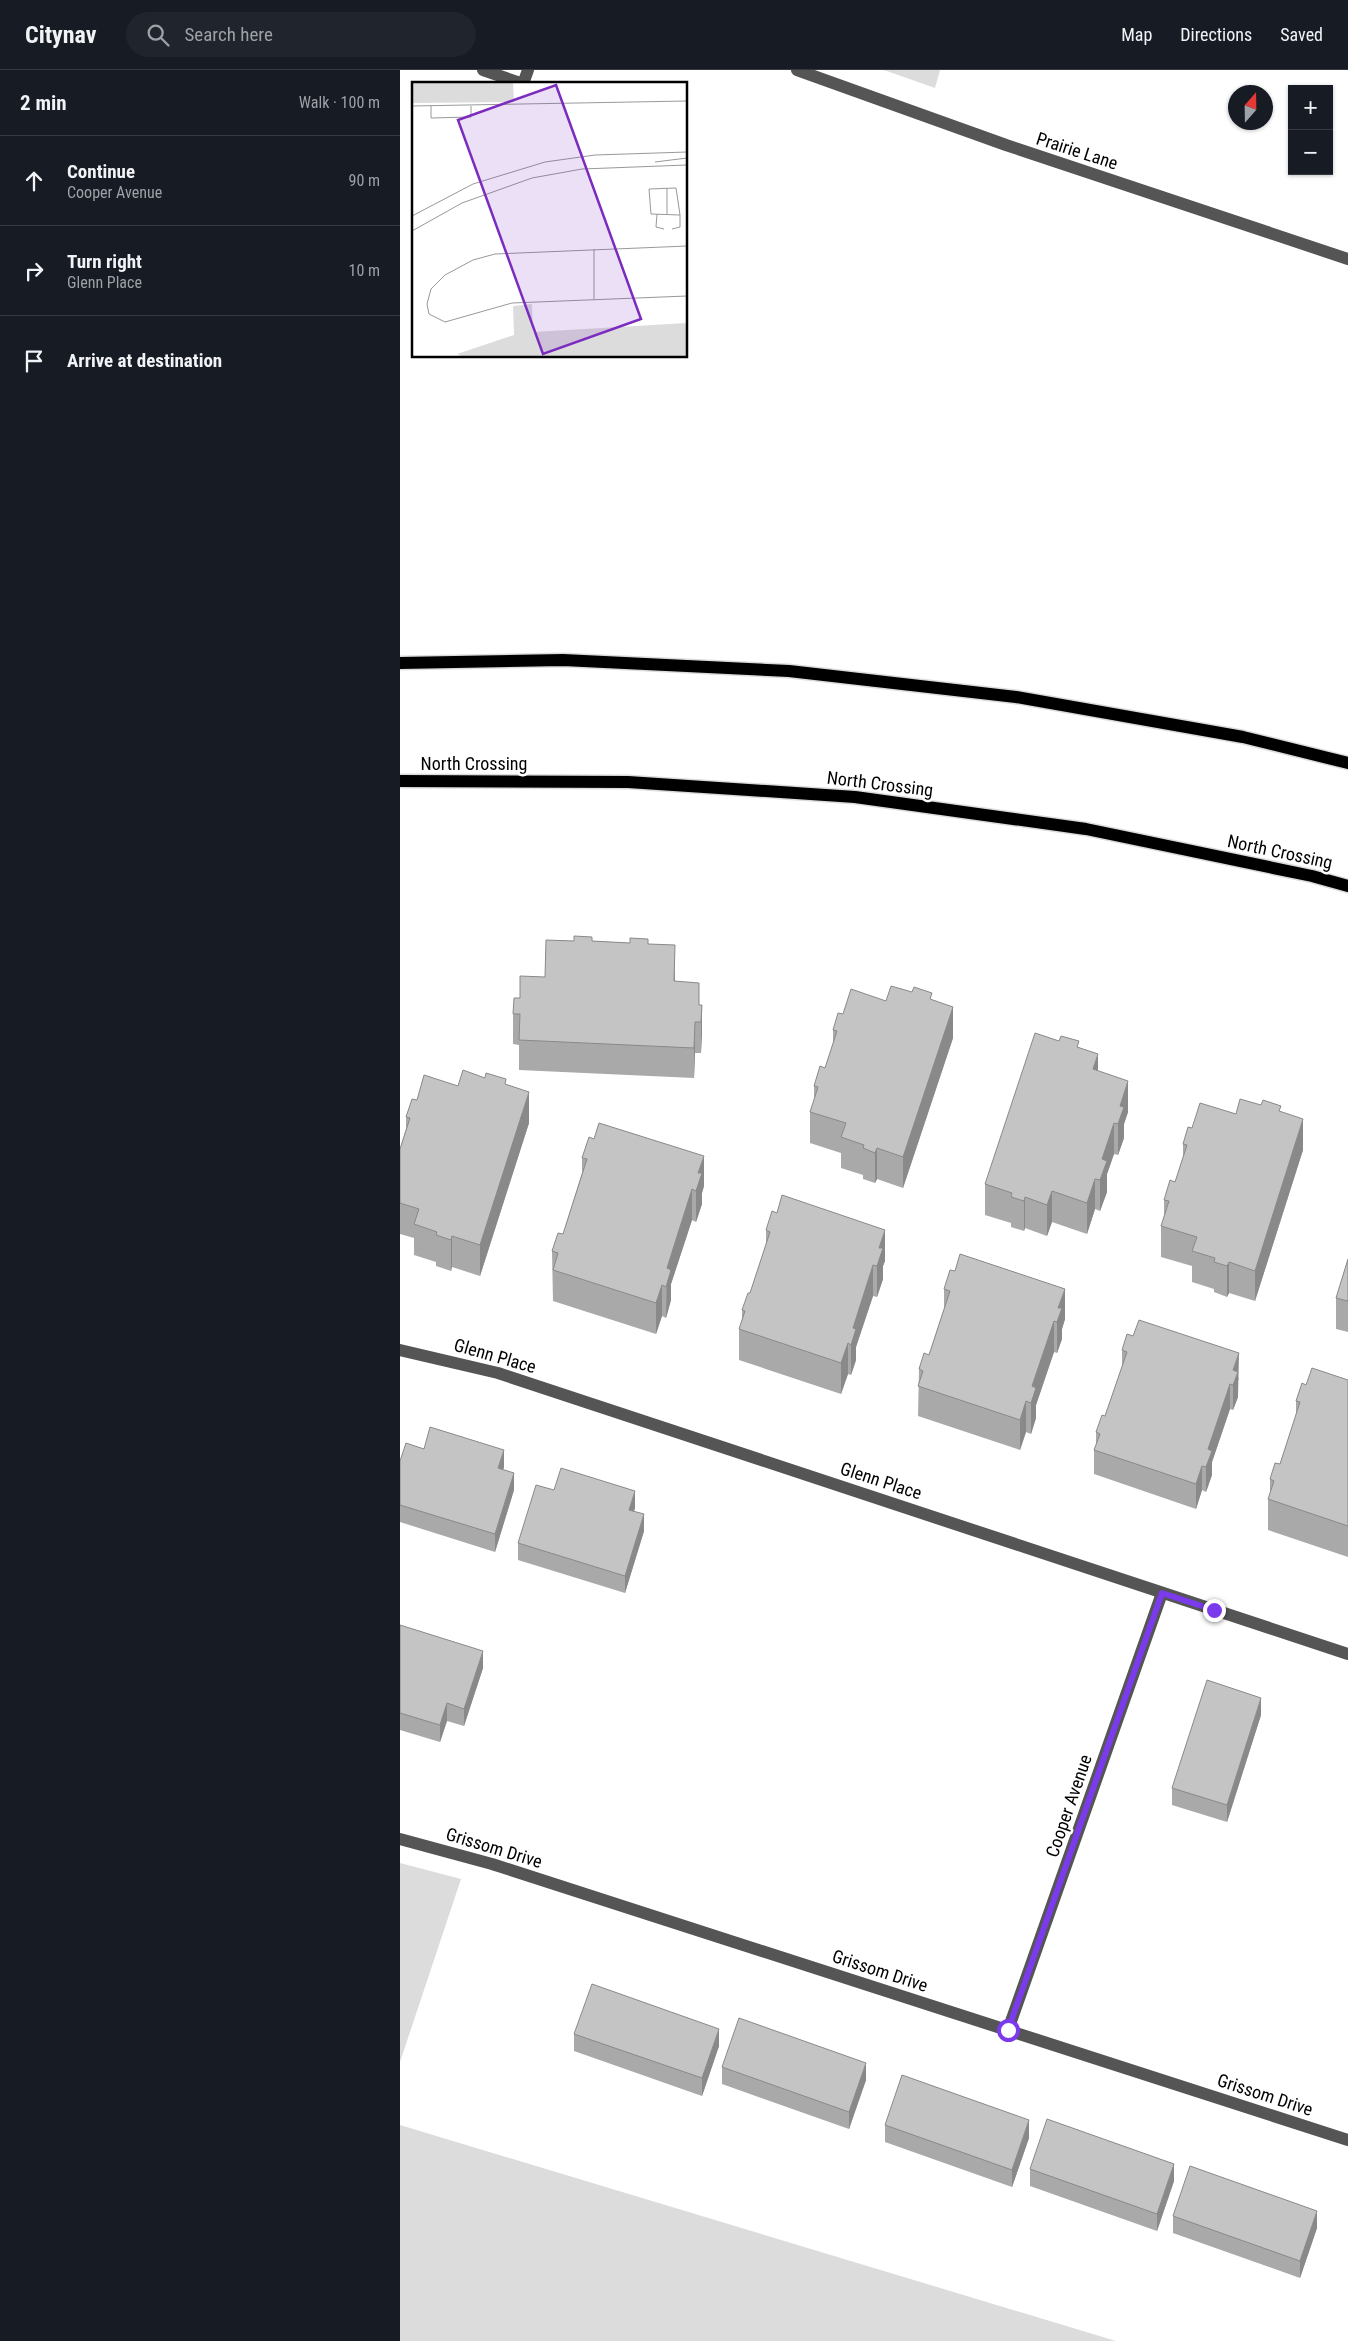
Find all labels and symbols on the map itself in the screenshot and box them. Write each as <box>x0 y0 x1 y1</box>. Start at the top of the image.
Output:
inset map <box>412 82 688 358</box>
north arrow <box>1228 85 1273 130</box>
street label: Prairie Lane <box>1034 127 1121 174</box>
street label: North Crossing <box>421 753 527 774</box>
street label: North Crossing <box>826 767 934 800</box>
street label: North Crossing <box>1226 830 1335 873</box>
street label: Glenn Place <box>452 1334 539 1377</box>
street label: Glenn Place <box>838 1458 924 1504</box>
route end <box>1203 1599 1226 1622</box>
street label: Cooper Avenue <box>1041 1752 1096 1860</box>
street label: Grissom Drive <box>444 1823 545 1872</box>
street label: Grissom Drive <box>830 1945 931 1996</box>
route start <box>997 2019 1020 2042</box>
street label: Grissom Drive <box>1215 2069 1316 2120</box>

